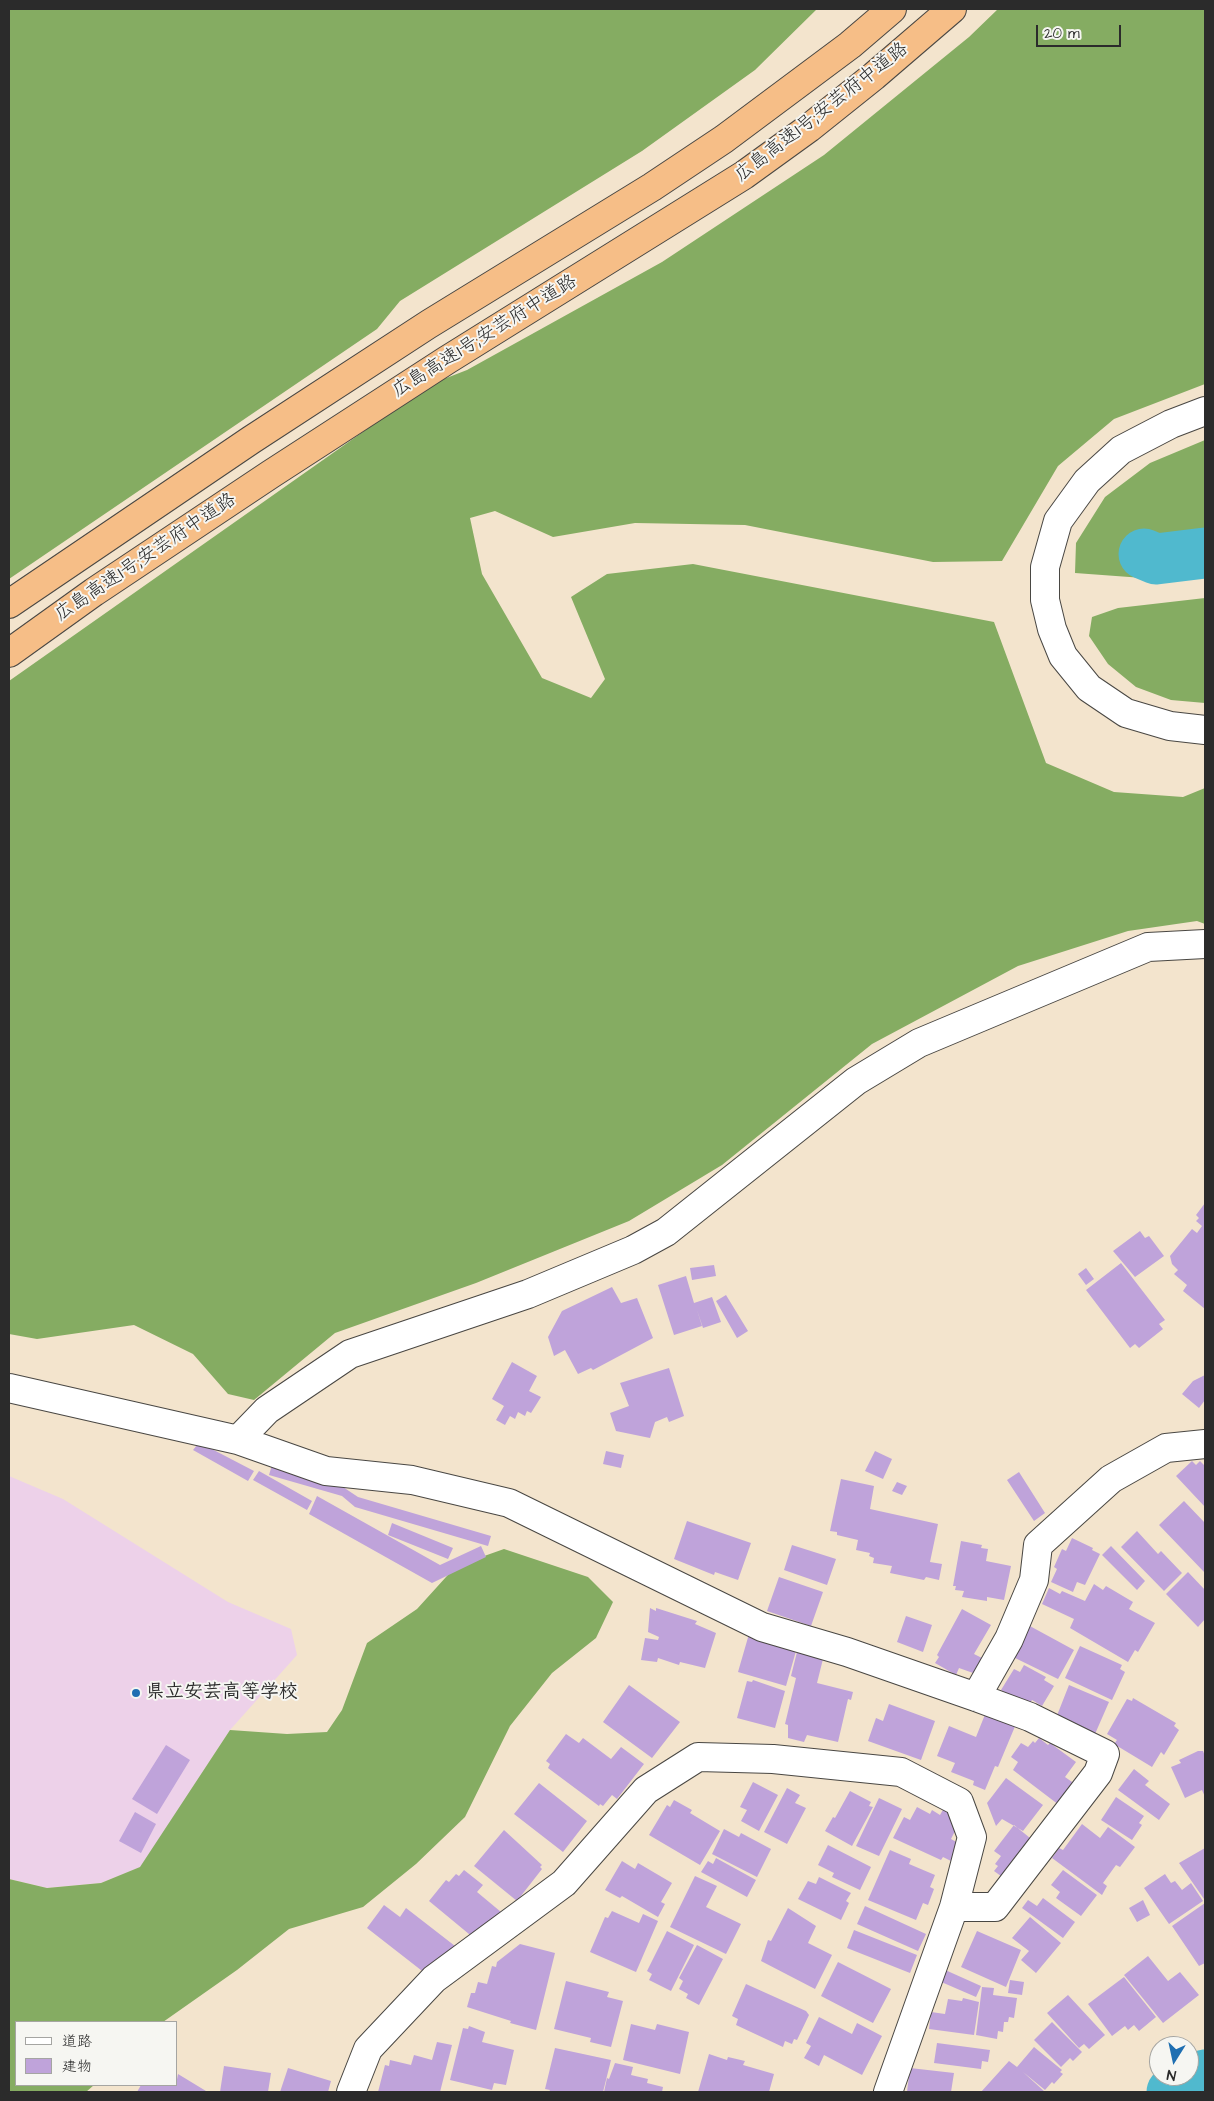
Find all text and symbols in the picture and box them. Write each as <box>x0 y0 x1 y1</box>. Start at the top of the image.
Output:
scale bar <box>1039 15 1124 47</box>
text: 20 m <box>1044 23 1080 44</box>
street label: 広島高速1号;安芸府中道路 <box>731 38 913 188</box>
street label: 広島高速1号;安芸府中道路 <box>388 271 582 403</box>
street label: 広島高速1号;安芸府中道路 <box>51 489 241 627</box>
place label: 県立安芸高等学校 <box>146 1682 298 1704</box>
marker: 県立安芸高等学校 <box>130 1687 142 1699</box>
legend <box>15 2021 178 2086</box>
text: 道路 <box>62 2031 92 2052</box>
north arrow <box>1149 2036 1199 2086</box>
text: 建物 <box>62 2056 92 2077</box>
text: N <box>1166 2064 1178 2085</box>

